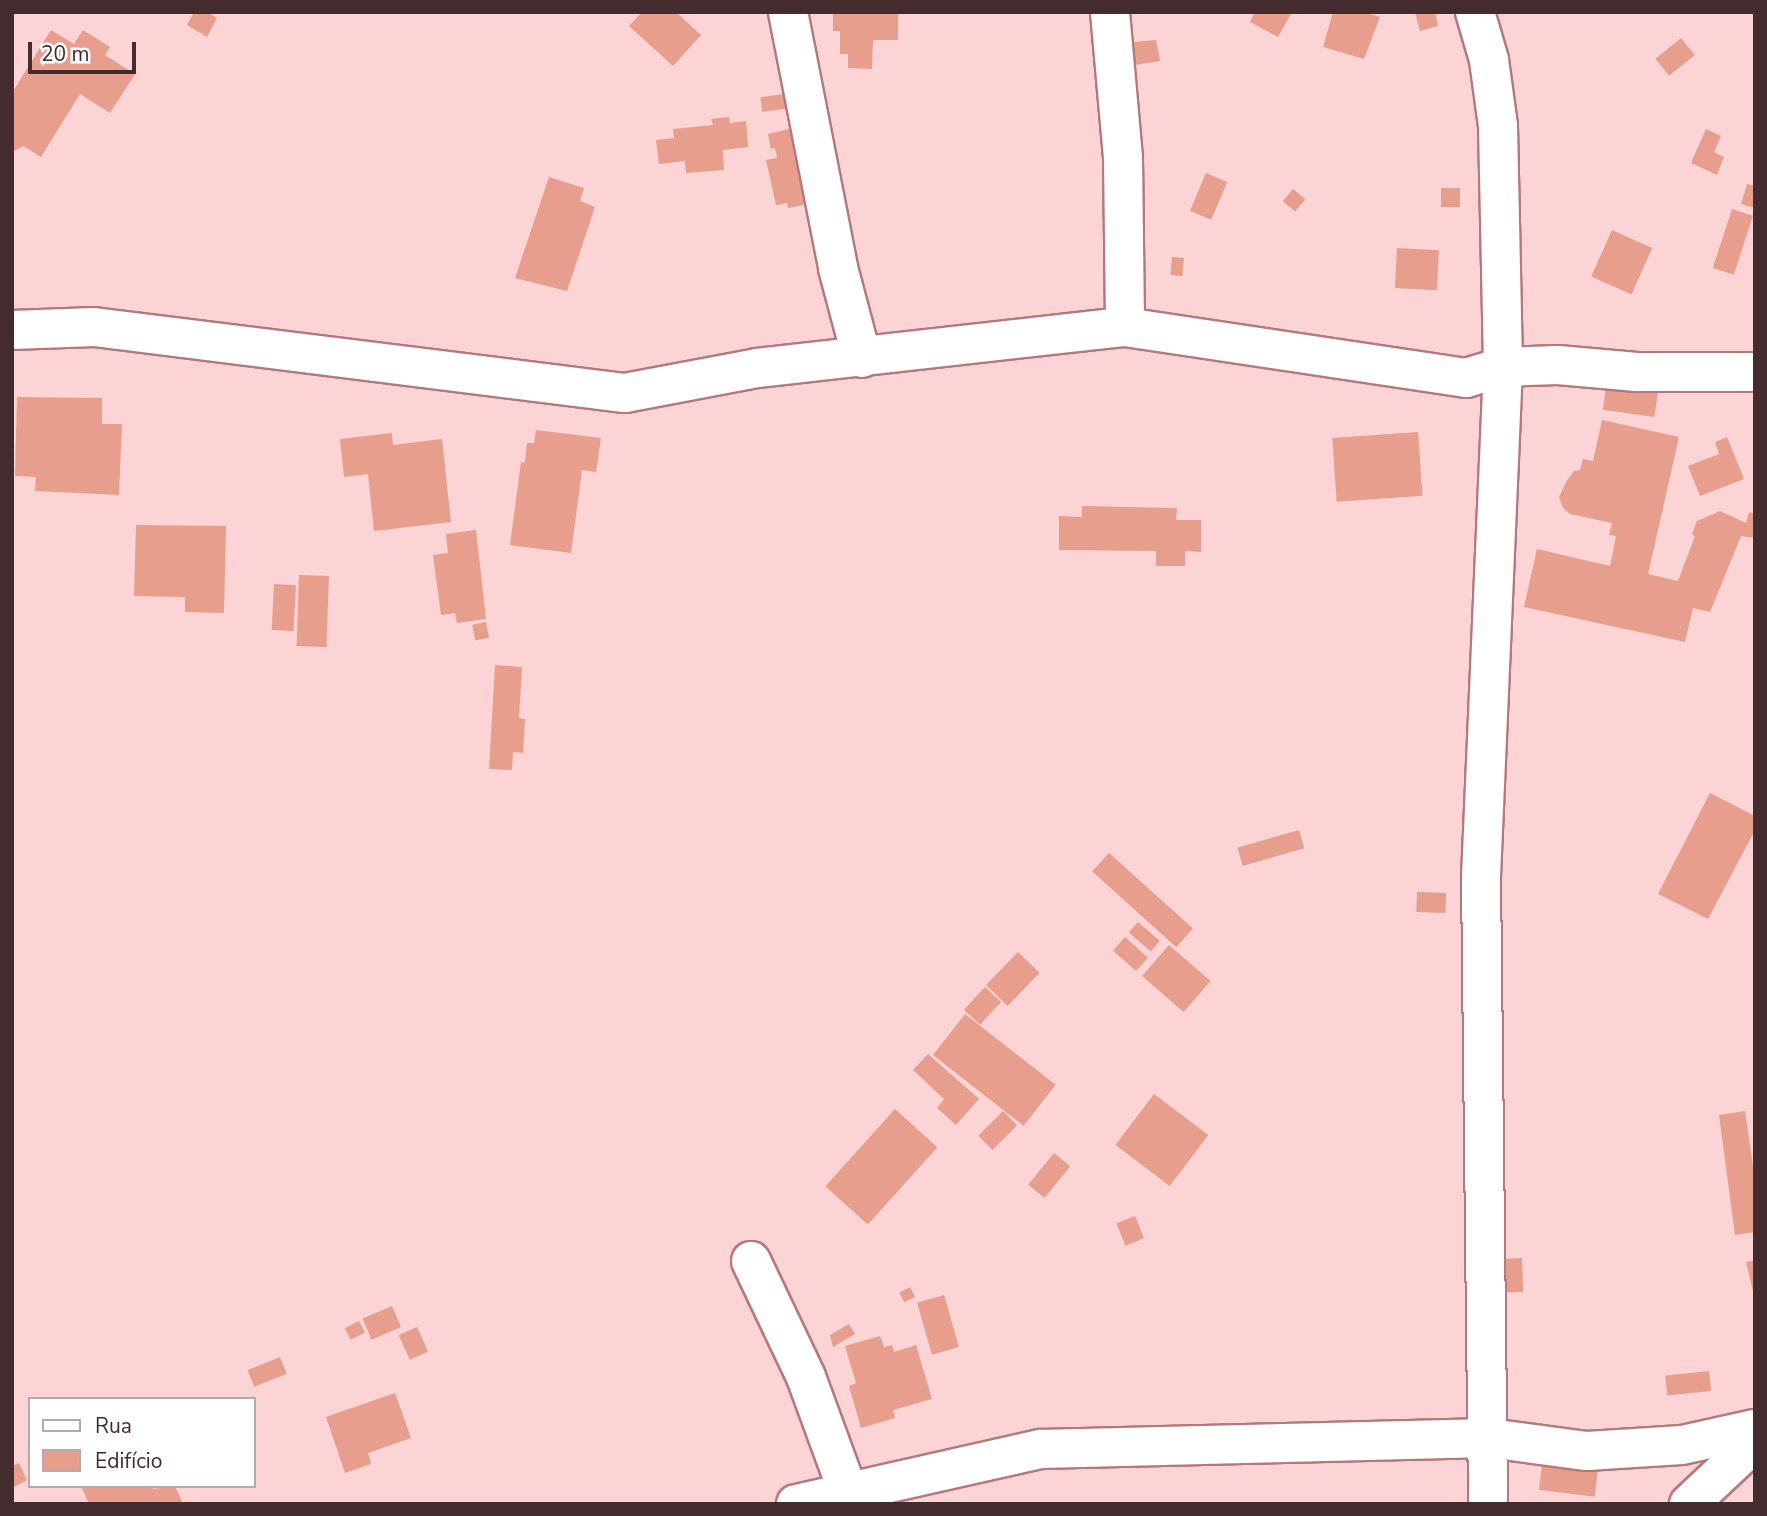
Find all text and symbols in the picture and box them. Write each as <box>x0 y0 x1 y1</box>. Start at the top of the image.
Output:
scale bar <box>32 28 140 72</box>
text: 20 m <box>41 40 90 68</box>
legend <box>28 1397 256 1488</box>
text: Rua <box>95 1412 132 1440</box>
text: Edifício <box>95 1447 162 1475</box>

